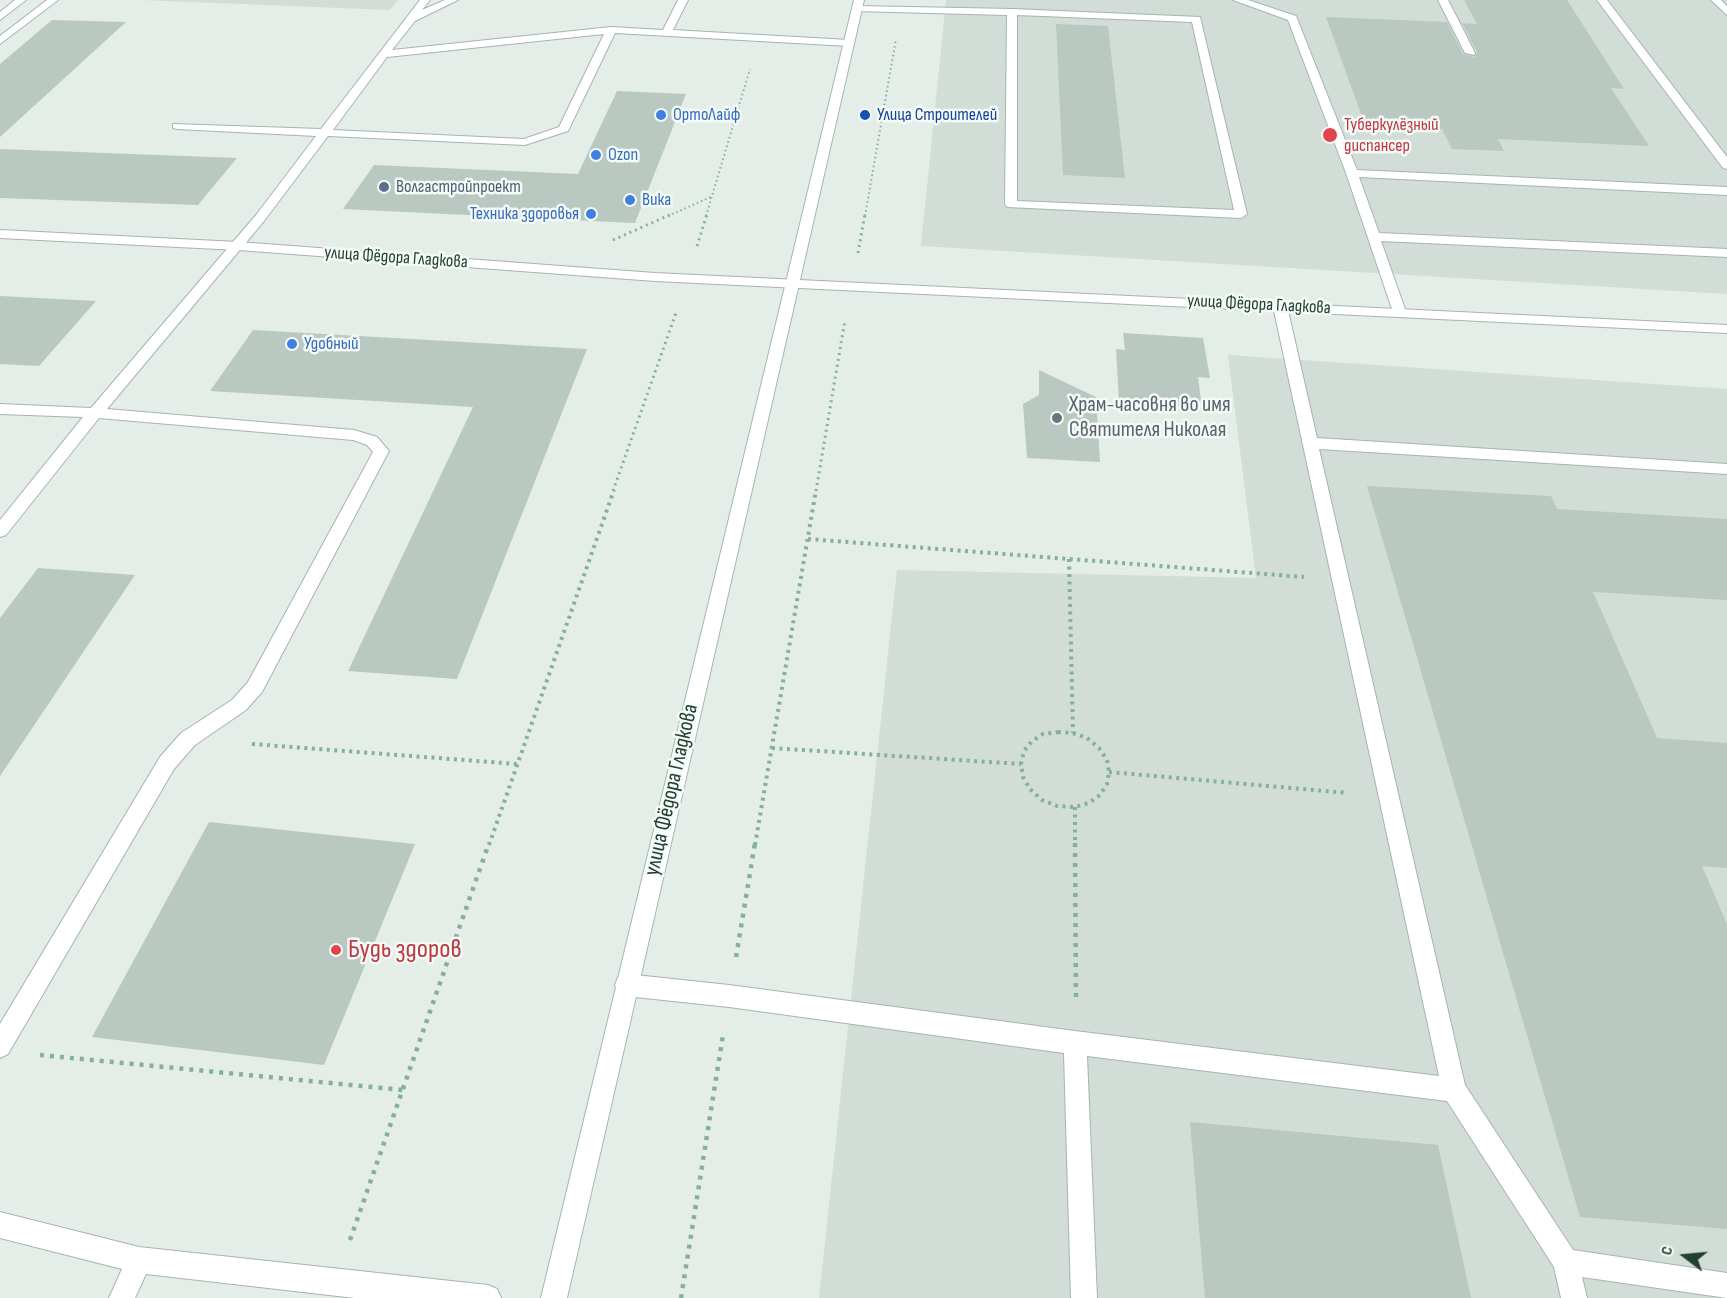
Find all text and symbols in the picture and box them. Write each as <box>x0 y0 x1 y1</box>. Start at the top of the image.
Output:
place label: ОртоЛайф <box>673 104 740 126</box>
place label: Улица Строителей <box>877 104 997 126</box>
marker: ОртоЛайф <box>654 108 668 122</box>
marker: Улица Строителей <box>858 108 872 122</box>
place label: Туберкулёзный диспансер <box>1344 114 1438 156</box>
marker: Туберкулёзный диспансер <box>1321 126 1339 144</box>
place label: Ozon <box>608 144 638 166</box>
marker: Ozon <box>589 148 603 162</box>
place label: Волгастройпроект <box>396 176 521 198</box>
marker: Волгастройпроект <box>377 180 391 194</box>
place label: Вика <box>642 189 671 211</box>
marker: Вика <box>623 193 637 207</box>
place label: Техника здоровья <box>470 203 579 225</box>
marker: Техника здоровья <box>584 207 598 221</box>
street label: улица Фёдора Гладкова <box>324 242 468 274</box>
street label: улица Фёдора Гладкова <box>1187 290 1331 320</box>
place label: Удобный <box>304 333 359 355</box>
marker: Удобный <box>285 337 299 351</box>
place label: Храм-часовня во имя Святителя Николая <box>1069 392 1231 444</box>
marker: Храм-часовня во имя Святителя Николая <box>1050 411 1064 425</box>
street label: улица Фёдора Гладкова <box>639 702 705 878</box>
place label: Будь здоров <box>348 934 462 966</box>
marker: Будь здоров <box>329 943 343 957</box>
north arrow <box>1655 1226 1715 1286</box>
text: С <box>1657 1244 1677 1257</box>

